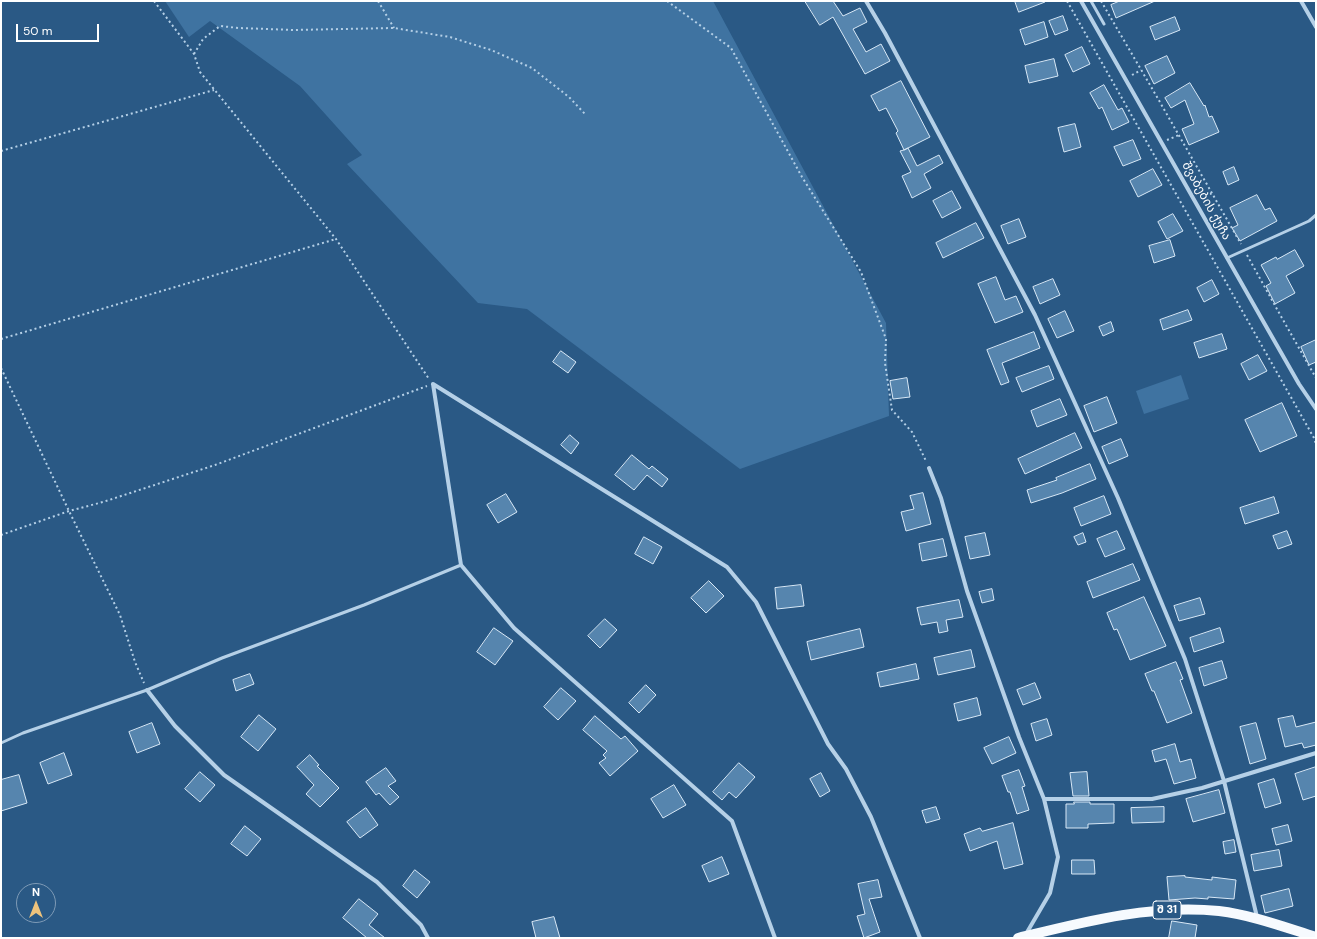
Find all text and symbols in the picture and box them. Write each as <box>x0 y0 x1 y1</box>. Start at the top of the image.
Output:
scale bar <box>18 16 101 42</box>
text: 50 m <box>23 23 52 39</box>
street label: შვაბების ქუჩა <box>1179 159 1233 243</box>
north arrow <box>16 883 56 923</box>
text: N <box>32 885 40 899</box>
road number: შ 31 <box>1153 901 1181 919</box>

